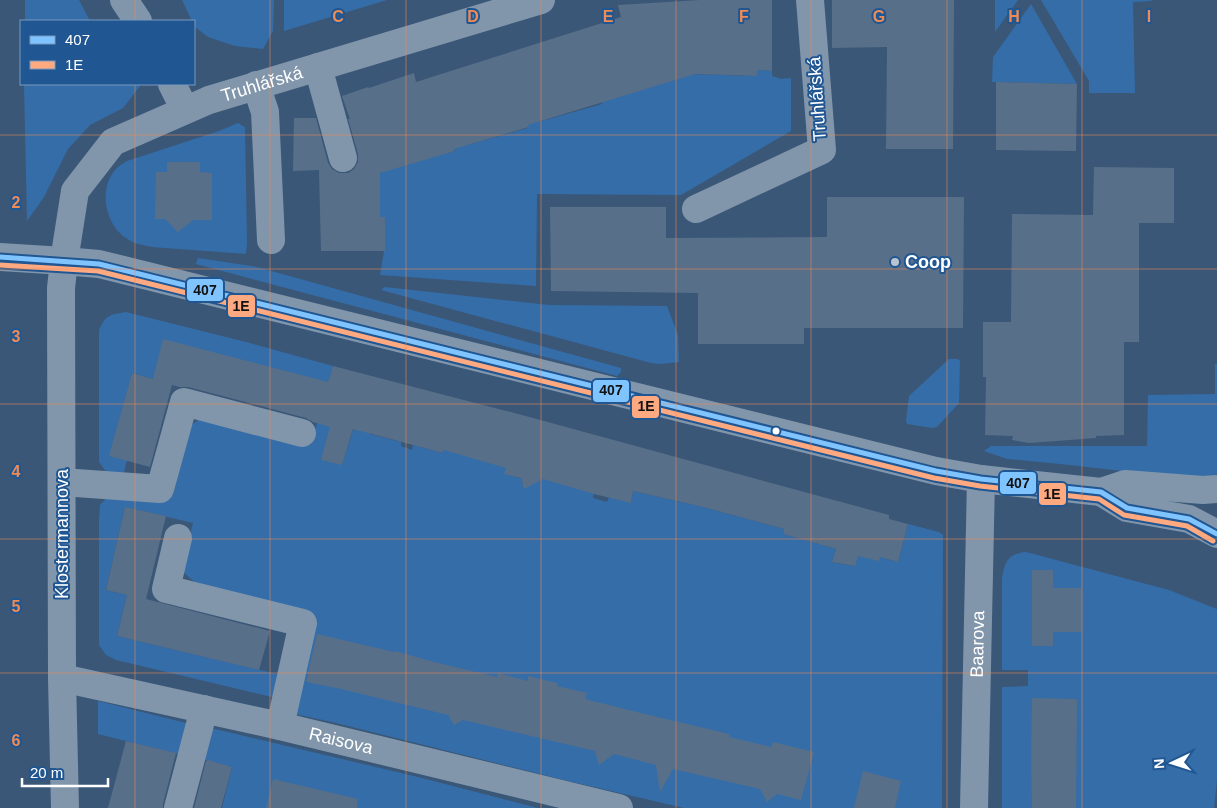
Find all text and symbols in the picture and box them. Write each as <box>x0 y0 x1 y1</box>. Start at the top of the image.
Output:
text: C <box>332 8 344 25</box>
text: D <box>467 8 479 25</box>
text: E <box>603 8 614 25</box>
text: F <box>739 8 749 25</box>
text: G <box>873 8 885 25</box>
text: H <box>1008 8 1020 25</box>
text: I <box>1147 8 1151 25</box>
legend <box>20 20 195 85</box>
text: 407 <box>65 31 90 48</box>
street label: Truhlářská <box>804 55 830 142</box>
text: 1E <box>65 56 83 73</box>
street label: Truhlářská <box>219 62 306 106</box>
text: 2 <box>12 194 21 211</box>
place label: Coop <box>905 252 951 272</box>
marker: Coop <box>889 256 901 268</box>
line badge: 407 <box>186 278 224 302</box>
text: 407 <box>193 282 217 298</box>
line badge: 1E <box>227 294 256 318</box>
text: 1E <box>232 298 250 314</box>
text: 3 <box>12 328 21 345</box>
line badge: 407 <box>592 379 630 403</box>
text: 407 <box>599 382 623 398</box>
line badge: 1E <box>631 395 660 419</box>
text: 1E <box>637 398 655 414</box>
unlabelled marker <box>771 426 781 436</box>
text: 4 <box>12 463 21 480</box>
street label: Klostermannova <box>52 468 72 599</box>
line badge: 407 <box>999 471 1037 495</box>
text: 407 <box>1006 475 1030 491</box>
line badge: 1E <box>1038 482 1067 506</box>
text: 1E <box>1043 486 1061 502</box>
text: 5 <box>12 598 21 615</box>
street label: Baarova <box>967 609 988 678</box>
street label: Raisova <box>307 723 376 758</box>
text: 6 <box>12 732 21 749</box>
north arrow <box>1147 738 1197 788</box>
scale bar <box>22 756 109 788</box>
text: N <box>1151 758 1167 770</box>
text: 20 m <box>30 764 63 781</box>

